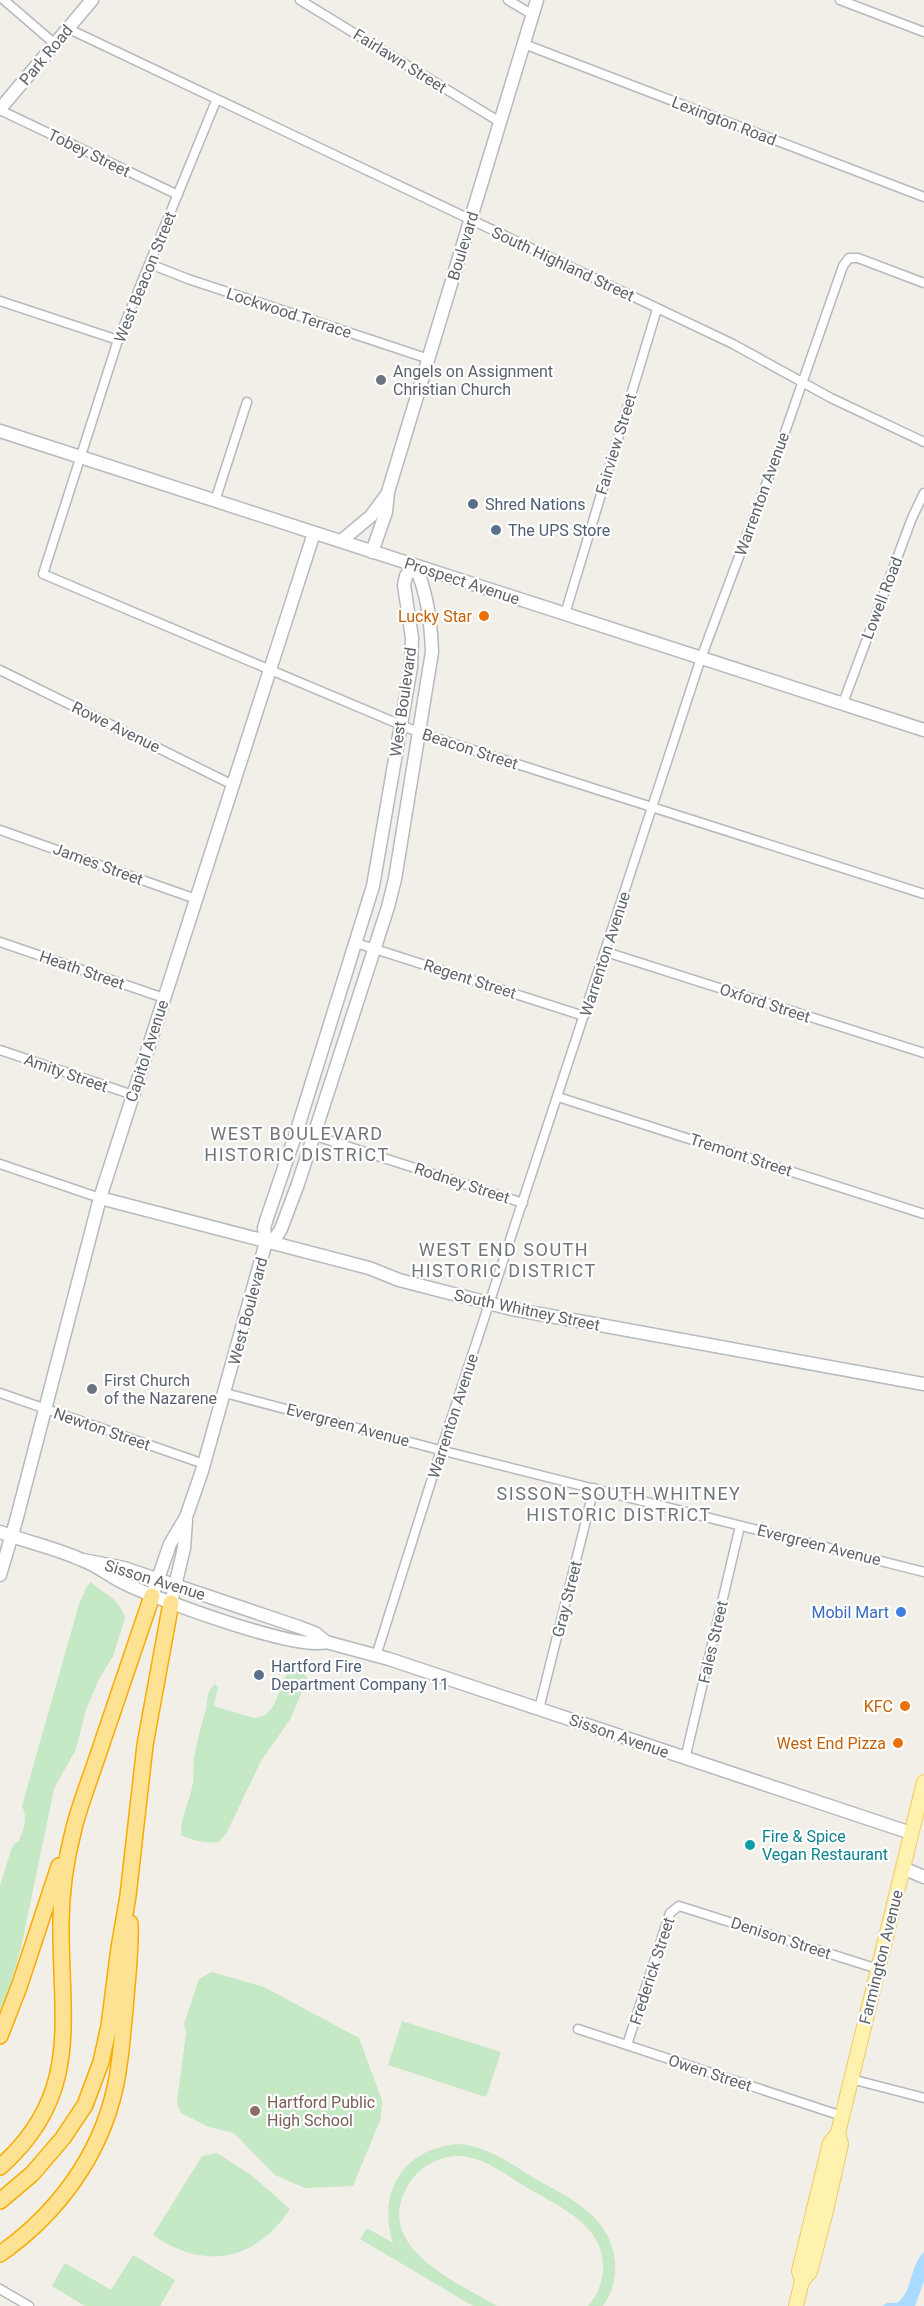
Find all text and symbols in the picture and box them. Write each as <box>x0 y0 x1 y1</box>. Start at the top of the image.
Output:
street label: Park Road <box>15 21 77 89</box>
street label: Fairlawn Street <box>350 25 450 97</box>
street label: Lexington Road <box>669 92 779 150</box>
street label: Tobey Street <box>45 125 133 181</box>
street label: West Beacon Street <box>110 209 180 345</box>
street label: Boulevard <box>444 209 482 283</box>
street label: South Highland Street <box>489 223 637 305</box>
street label: Lockwood Terrace <box>224 284 354 342</box>
place label: Angels on Assignment Christian Church <box>393 362 553 399</box>
marker: Angels on Assignment Christian Church <box>374 373 388 387</box>
street label: Fairview Street <box>592 391 640 497</box>
street label: Warrenton Avenue <box>731 430 793 558</box>
place label: Shred Nations <box>485 495 586 514</box>
marker: Shred Nations <box>466 497 480 511</box>
place label: The UPS Store <box>508 521 610 540</box>
marker: The UPS Store <box>489 523 503 537</box>
street label: Prospect Avenue <box>402 553 522 609</box>
street label: Lowell Road <box>858 554 906 642</box>
place label: Lucky Star <box>398 607 473 626</box>
marker: Lucky Star <box>477 609 491 623</box>
street label: West Boulevard <box>386 646 420 758</box>
street label: Rowe Avenue <box>69 697 163 757</box>
street label: Beacon Street <box>420 725 520 773</box>
street label: James Street <box>50 839 146 889</box>
street label: Warrenton Avenue <box>576 889 634 1019</box>
street label: Heath Street <box>37 947 127 993</box>
street label: Regent Street <box>421 955 519 1003</box>
street label: Oxford Street <box>717 979 813 1027</box>
street label: Capitol Avenue <box>122 997 172 1105</box>
street label: Amity Street <box>22 1050 110 1096</box>
district label: WEST BOULEVARD HISTORIC DISTRICT <box>204 1123 390 1165</box>
street label: Tremont Street <box>688 1130 794 1180</box>
street label: Rodney Street <box>412 1159 512 1207</box>
district label: WEST END SOUTH HISTORIC DISTRICT <box>411 1239 597 1281</box>
street label: West Boulevard <box>224 1255 272 1367</box>
street label: South Whitney Street <box>452 1285 602 1335</box>
street label: Warrenton Avenue <box>424 1351 482 1481</box>
place label: First Church of the Nazarene <box>104 1371 217 1408</box>
marker: First Church of the Nazarene <box>85 1382 99 1396</box>
street label: Evergreen Avenue <box>284 1399 412 1451</box>
street label: Newton Street <box>51 1404 153 1454</box>
district label: SISSON–SOUTH WHITNEY HISTORIC DISTRICT <box>497 1483 741 1525</box>
street label: Evergreen Avenue <box>755 1520 883 1570</box>
street label: Sisson Avenue <box>102 1556 208 1604</box>
street label: Gray Street <box>548 1559 586 1639</box>
street label: Fales Street <box>694 1599 732 1685</box>
place label: Mobil Mart <box>811 1603 889 1622</box>
marker: Mobil Mart <box>894 1605 908 1619</box>
place label: Hartford Fire Department Company 11 <box>271 1657 449 1694</box>
marker: Hartford Fire Department Company 11 <box>252 1668 266 1682</box>
place label: KFC <box>864 1697 893 1716</box>
marker: KFC <box>898 1699 912 1713</box>
street label: Sisson Avenue <box>567 1710 671 1762</box>
place label: West End Pizza <box>777 1734 886 1753</box>
marker: West End Pizza <box>891 1736 905 1750</box>
place label: Fire & Spice Vegan Restaurant <box>762 1827 888 1864</box>
marker: Fire & Spice Vegan Restaurant <box>743 1838 757 1852</box>
street label: Farmington Avenue <box>855 1888 907 2026</box>
street label: Denison Street <box>729 1913 833 1963</box>
street label: Frederick Street <box>626 1915 678 2027</box>
street label: Owen Street <box>666 2051 754 2095</box>
place label: Hartford Public High School <box>267 2093 375 2130</box>
marker: Hartford Public High School <box>248 2104 262 2118</box>

